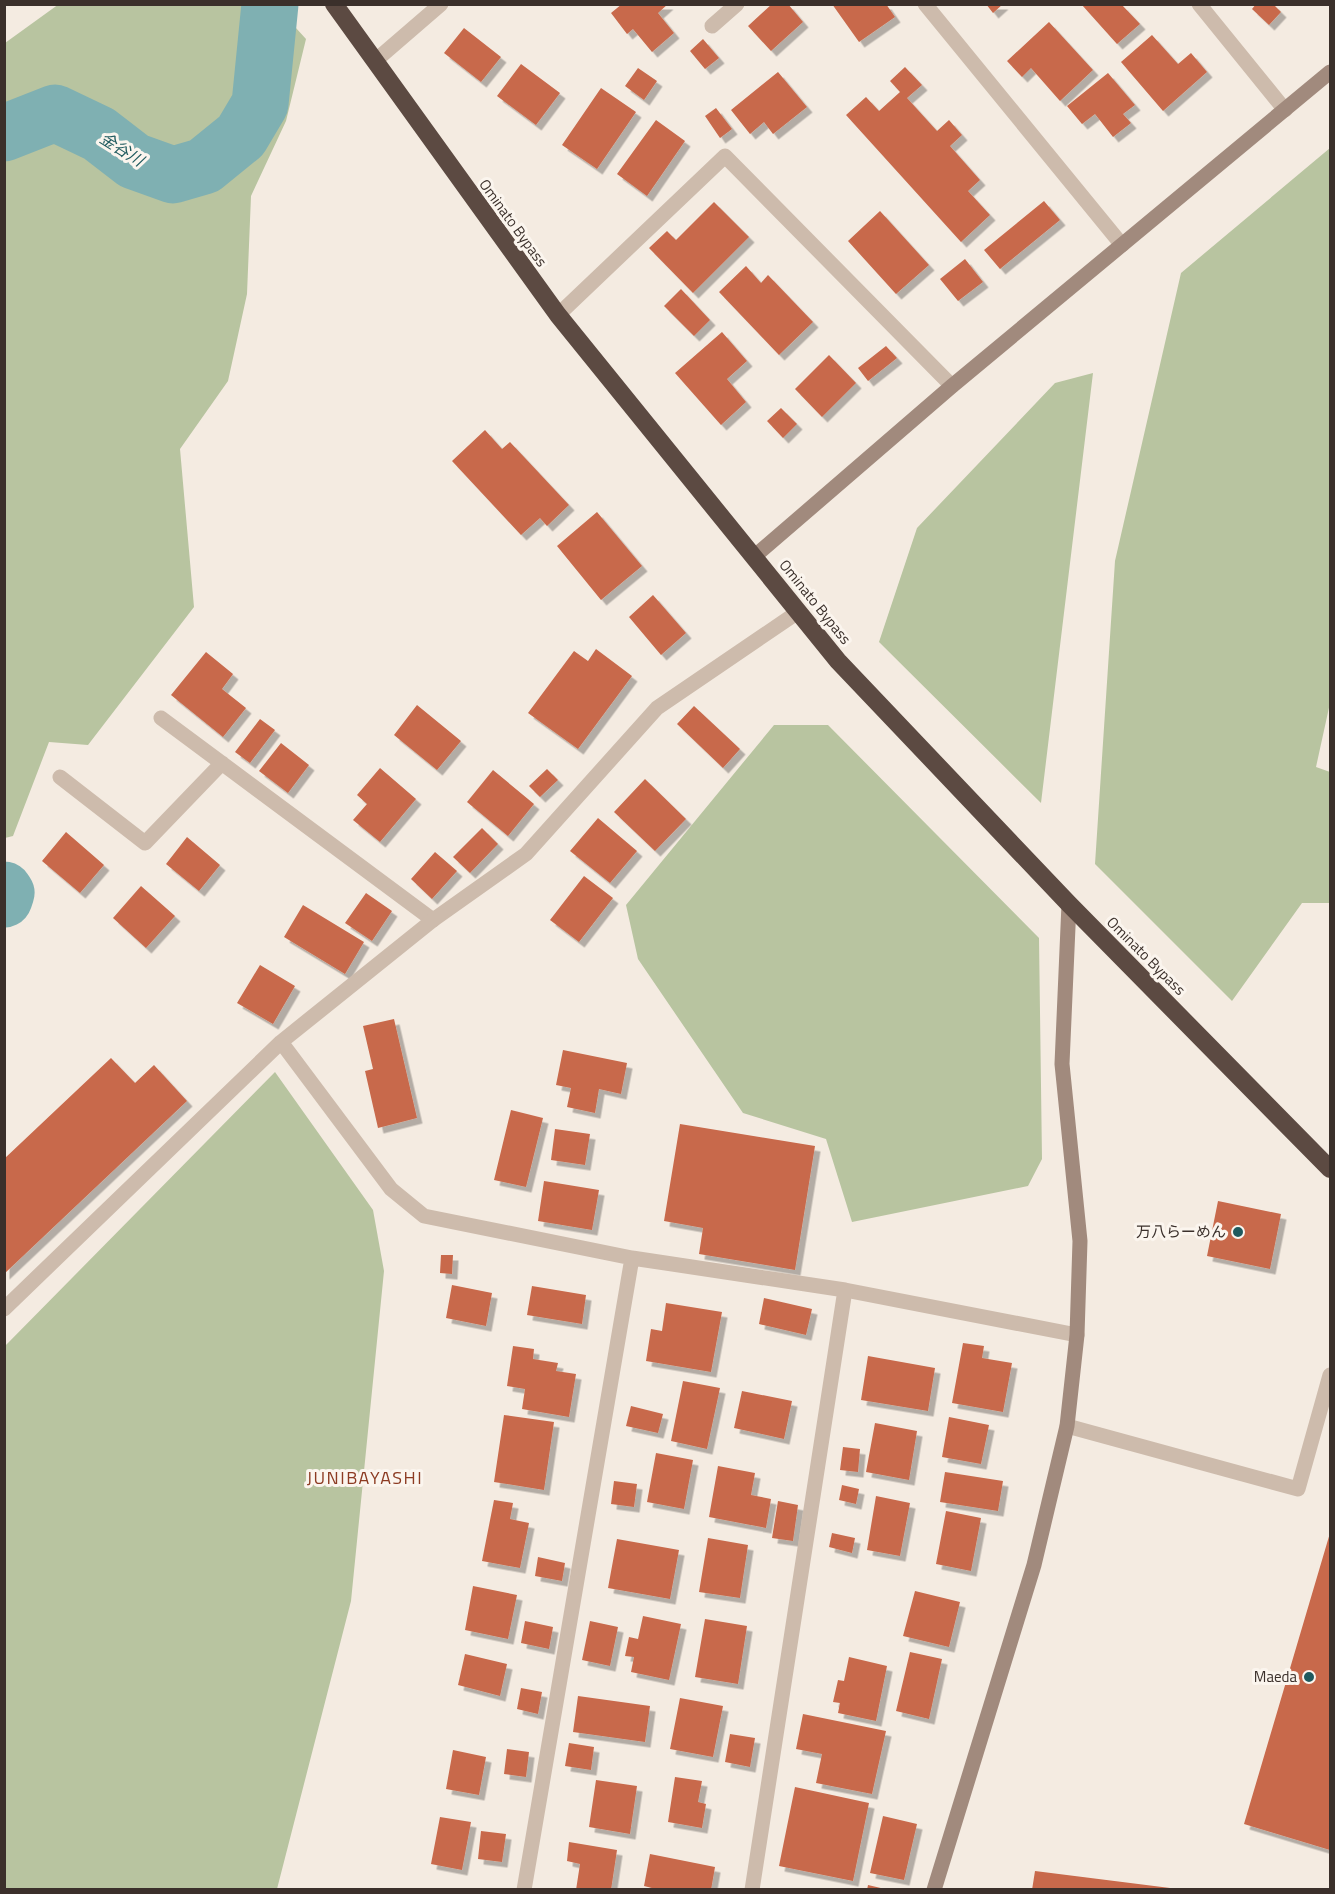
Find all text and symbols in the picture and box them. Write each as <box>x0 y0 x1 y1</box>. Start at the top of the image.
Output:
water label: 金谷川 <box>95 126 150 173</box>
street label: Ominato Bypass <box>474 174 553 271</box>
street label: Ominato Bypass <box>774 554 857 649</box>
street label: Ominato Bypass <box>1102 911 1191 1000</box>
place label: 万八らーめん <box>1136 1220 1226 1243</box>
marker: 万八らーめん <box>1231 1225 1245 1239</box>
district label: JUNIBAYASHI <box>307 1464 423 1491</box>
place label: Maeda <box>1254 1665 1297 1688</box>
marker: Maeda <box>1302 1670 1316 1684</box>

